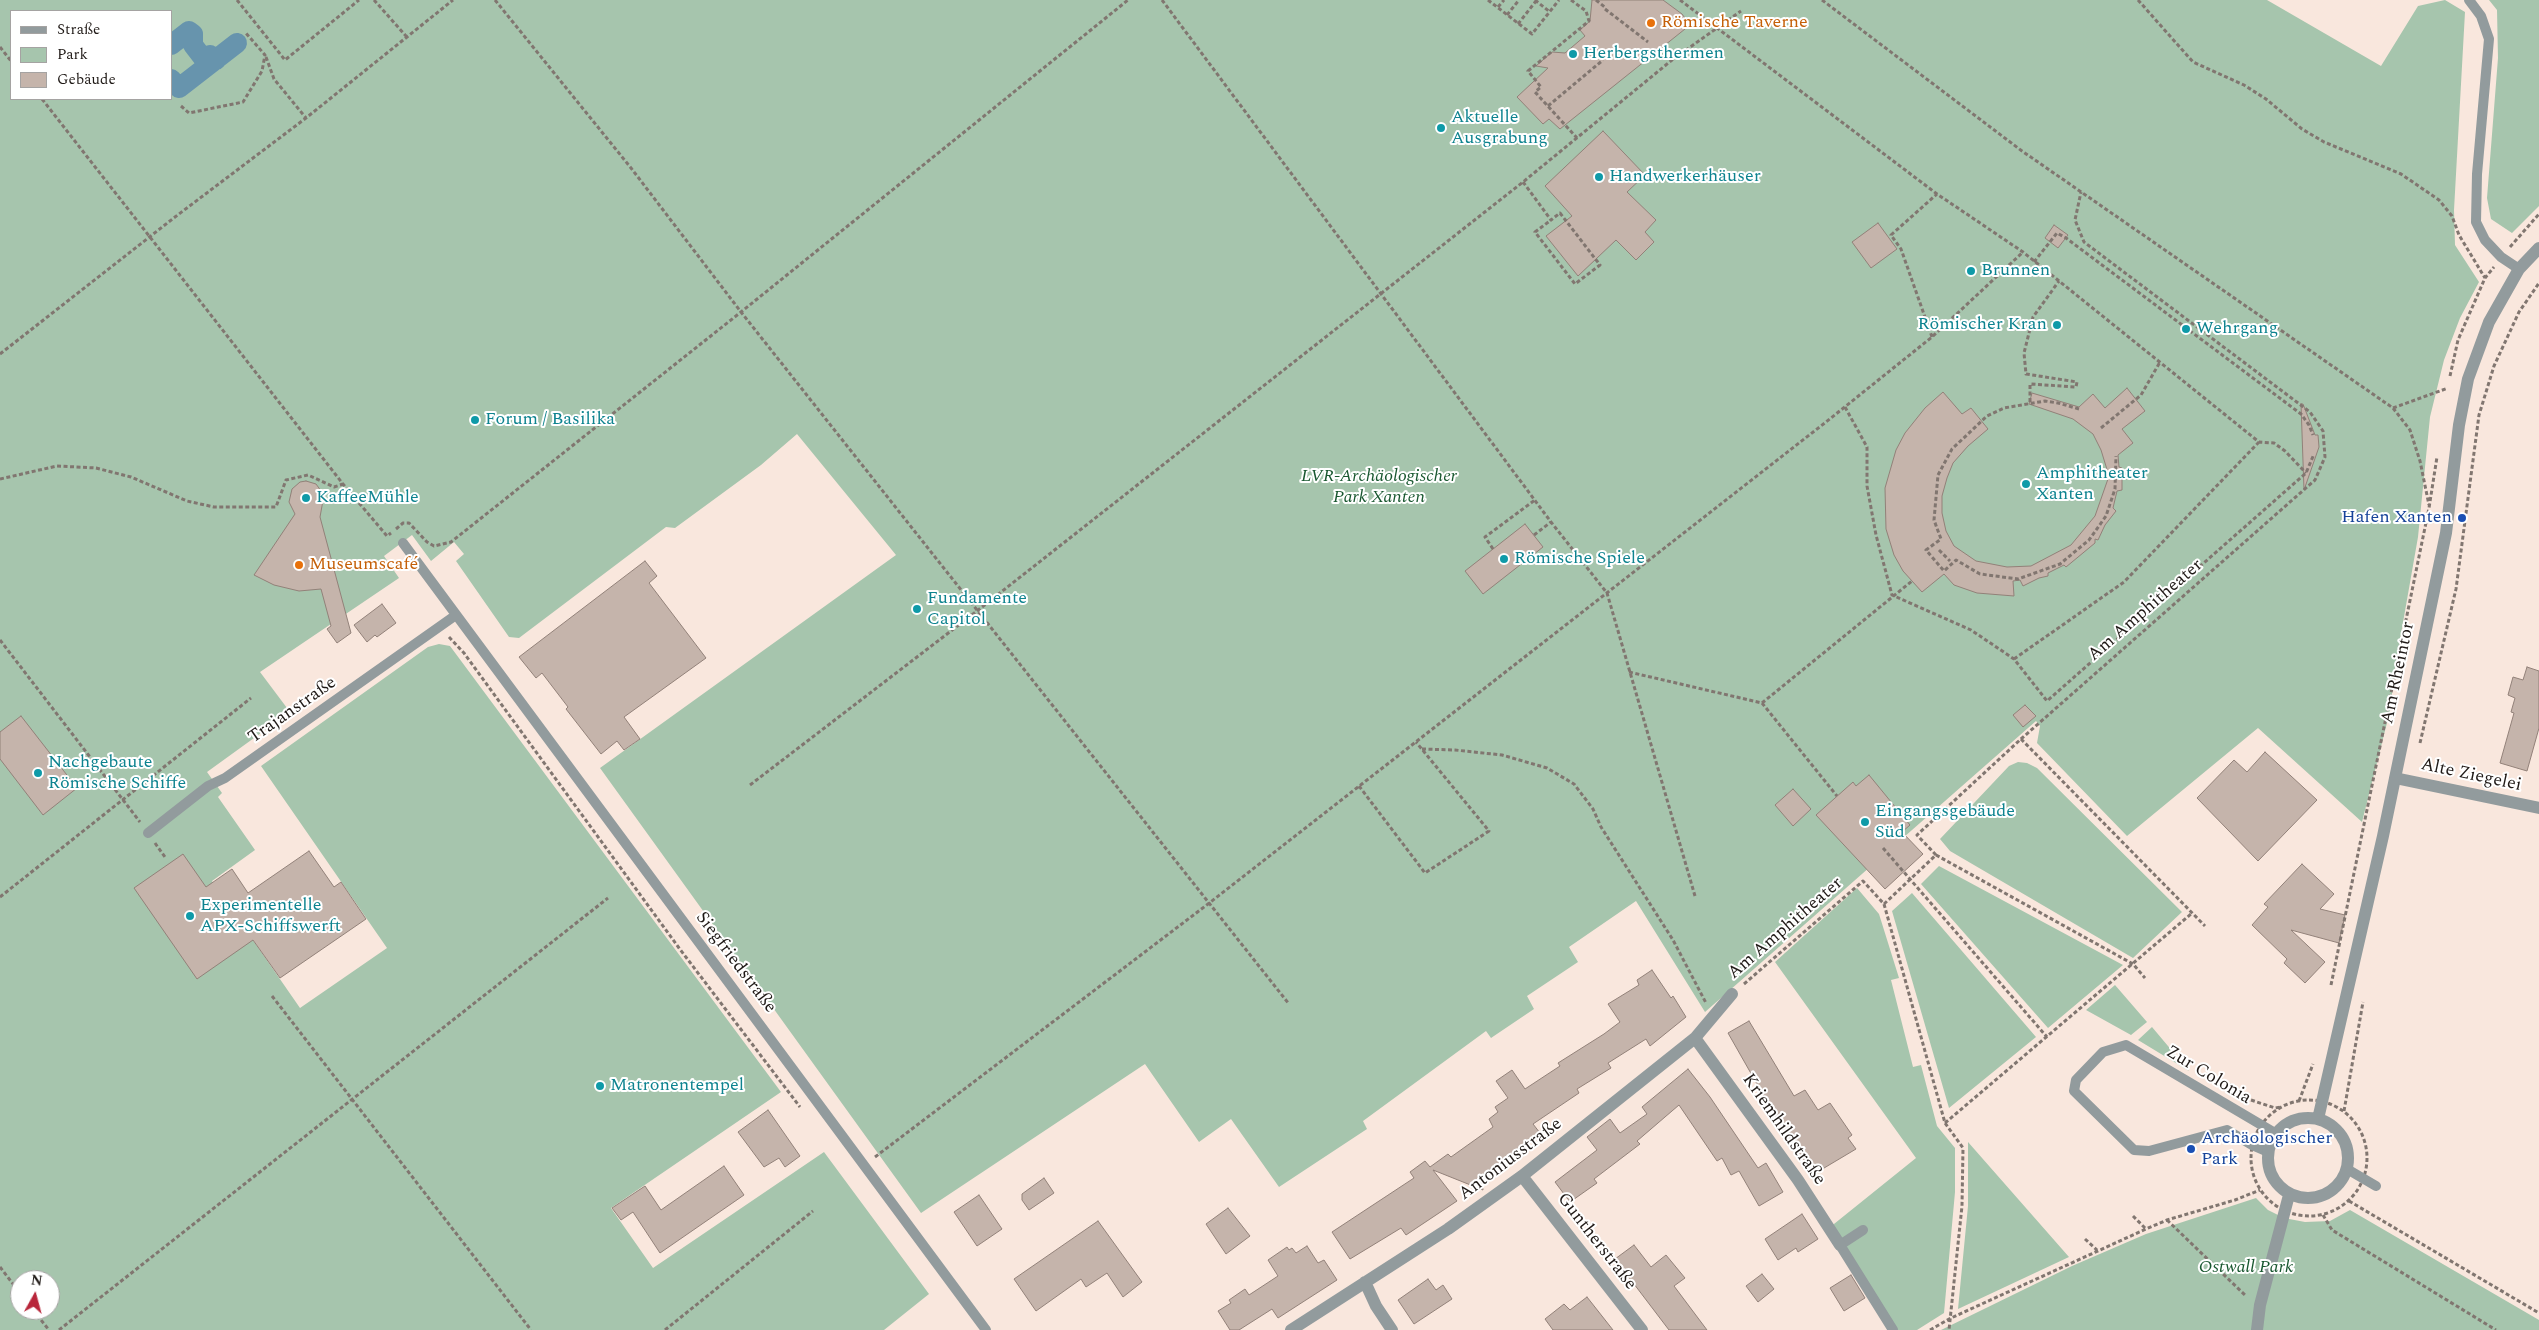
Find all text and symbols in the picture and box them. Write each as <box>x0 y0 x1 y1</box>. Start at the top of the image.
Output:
legend <box>10 10 172 100</box>
place label: Römische Taverne <box>1661 12 1808 34</box>
marker: Römische Taverne <box>1645 17 1657 29</box>
text: Straße <box>57 18 100 41</box>
text: Park <box>57 43 88 66</box>
place label: Herbergsthermen <box>1583 43 1724 65</box>
marker: Herbergsthermen <box>1567 48 1579 60</box>
text: Gebäude <box>57 68 116 91</box>
place label: Aktuelle Ausgrabung <box>1451 107 1548 150</box>
marker: Aktuelle Ausgrabung <box>1435 122 1447 134</box>
place label: Handwerkerhäuser <box>1609 166 1761 188</box>
marker: Handwerkerhäuser <box>1593 171 1605 183</box>
place label: Brunnen <box>1981 260 2050 282</box>
marker: Brunnen <box>1965 265 1977 277</box>
place label: Römischer Kran <box>1918 314 2047 336</box>
place label: Wehrgang <box>2196 318 2278 340</box>
marker: Römischer Kran <box>2051 319 2063 331</box>
marker: Wehrgang <box>2180 323 2192 335</box>
place label: Forum / Basilika <box>485 409 615 431</box>
marker: Forum / Basilika <box>469 414 481 426</box>
place label: Amphitheater Xanten <box>2036 463 2148 506</box>
park label: LVR-Archäologischer Park Xanten <box>1301 466 1457 508</box>
marker: Amphitheater Xanten <box>2020 478 2032 490</box>
place label: KaffeeMühle <box>316 487 419 509</box>
marker: KaffeeMühle <box>300 492 312 504</box>
place label: Hafen Xanten <box>2341 507 2452 529</box>
marker: Hafen Xanten <box>2456 512 2468 524</box>
place label: Römische Spiele <box>1514 548 1645 570</box>
marker: Römische Spiele <box>1498 553 1510 565</box>
place label: Museumscafé <box>309 554 418 576</box>
street label: Am Amphitheater <box>2084 555 2208 667</box>
marker: Museumscafé <box>293 559 305 571</box>
place label: Fundamente Capitol <box>927 588 1027 630</box>
marker: Fundamente Capitol <box>911 603 923 615</box>
street label: Am Rheintor <box>2378 620 2420 726</box>
street label: Trajanstraße <box>245 673 341 749</box>
place label: Nachgebaute Römische Schiffe <box>48 752 186 794</box>
street label: Alte Ziegelei <box>2419 755 2523 797</box>
marker: Nachgebaute Römische Schiffe <box>32 767 44 779</box>
place label: Eingangsgebäude Süd <box>1875 801 2015 844</box>
marker: Eingangsgebäude Süd <box>1859 816 1871 828</box>
street label: Am Amphitheater <box>1724 873 1848 985</box>
place label: Experimentelle APX-Schiffswerft <box>200 895 341 938</box>
street label: Siegfriedstraße <box>690 908 780 1018</box>
marker: Experimentelle APX-Schiffswerft <box>184 910 196 922</box>
street label: Zur Colonia <box>2161 1042 2255 1110</box>
street label: Kriemhildstraße <box>1737 1070 1829 1190</box>
place label: Matronentempel <box>610 1075 744 1097</box>
marker: Matronentempel <box>594 1080 606 1092</box>
street label: Antoniusstraße <box>1455 1114 1567 1206</box>
place label: Archäologischer Park <box>2201 1128 2332 1170</box>
marker: Archäologischer Park <box>2185 1143 2197 1155</box>
street label: Guntherstraße <box>1551 1189 1641 1295</box>
park label: Ostwall Park <box>2199 1257 2293 1279</box>
text: N <box>30 1269 44 1292</box>
north arrow <box>10 1270 60 1320</box>

